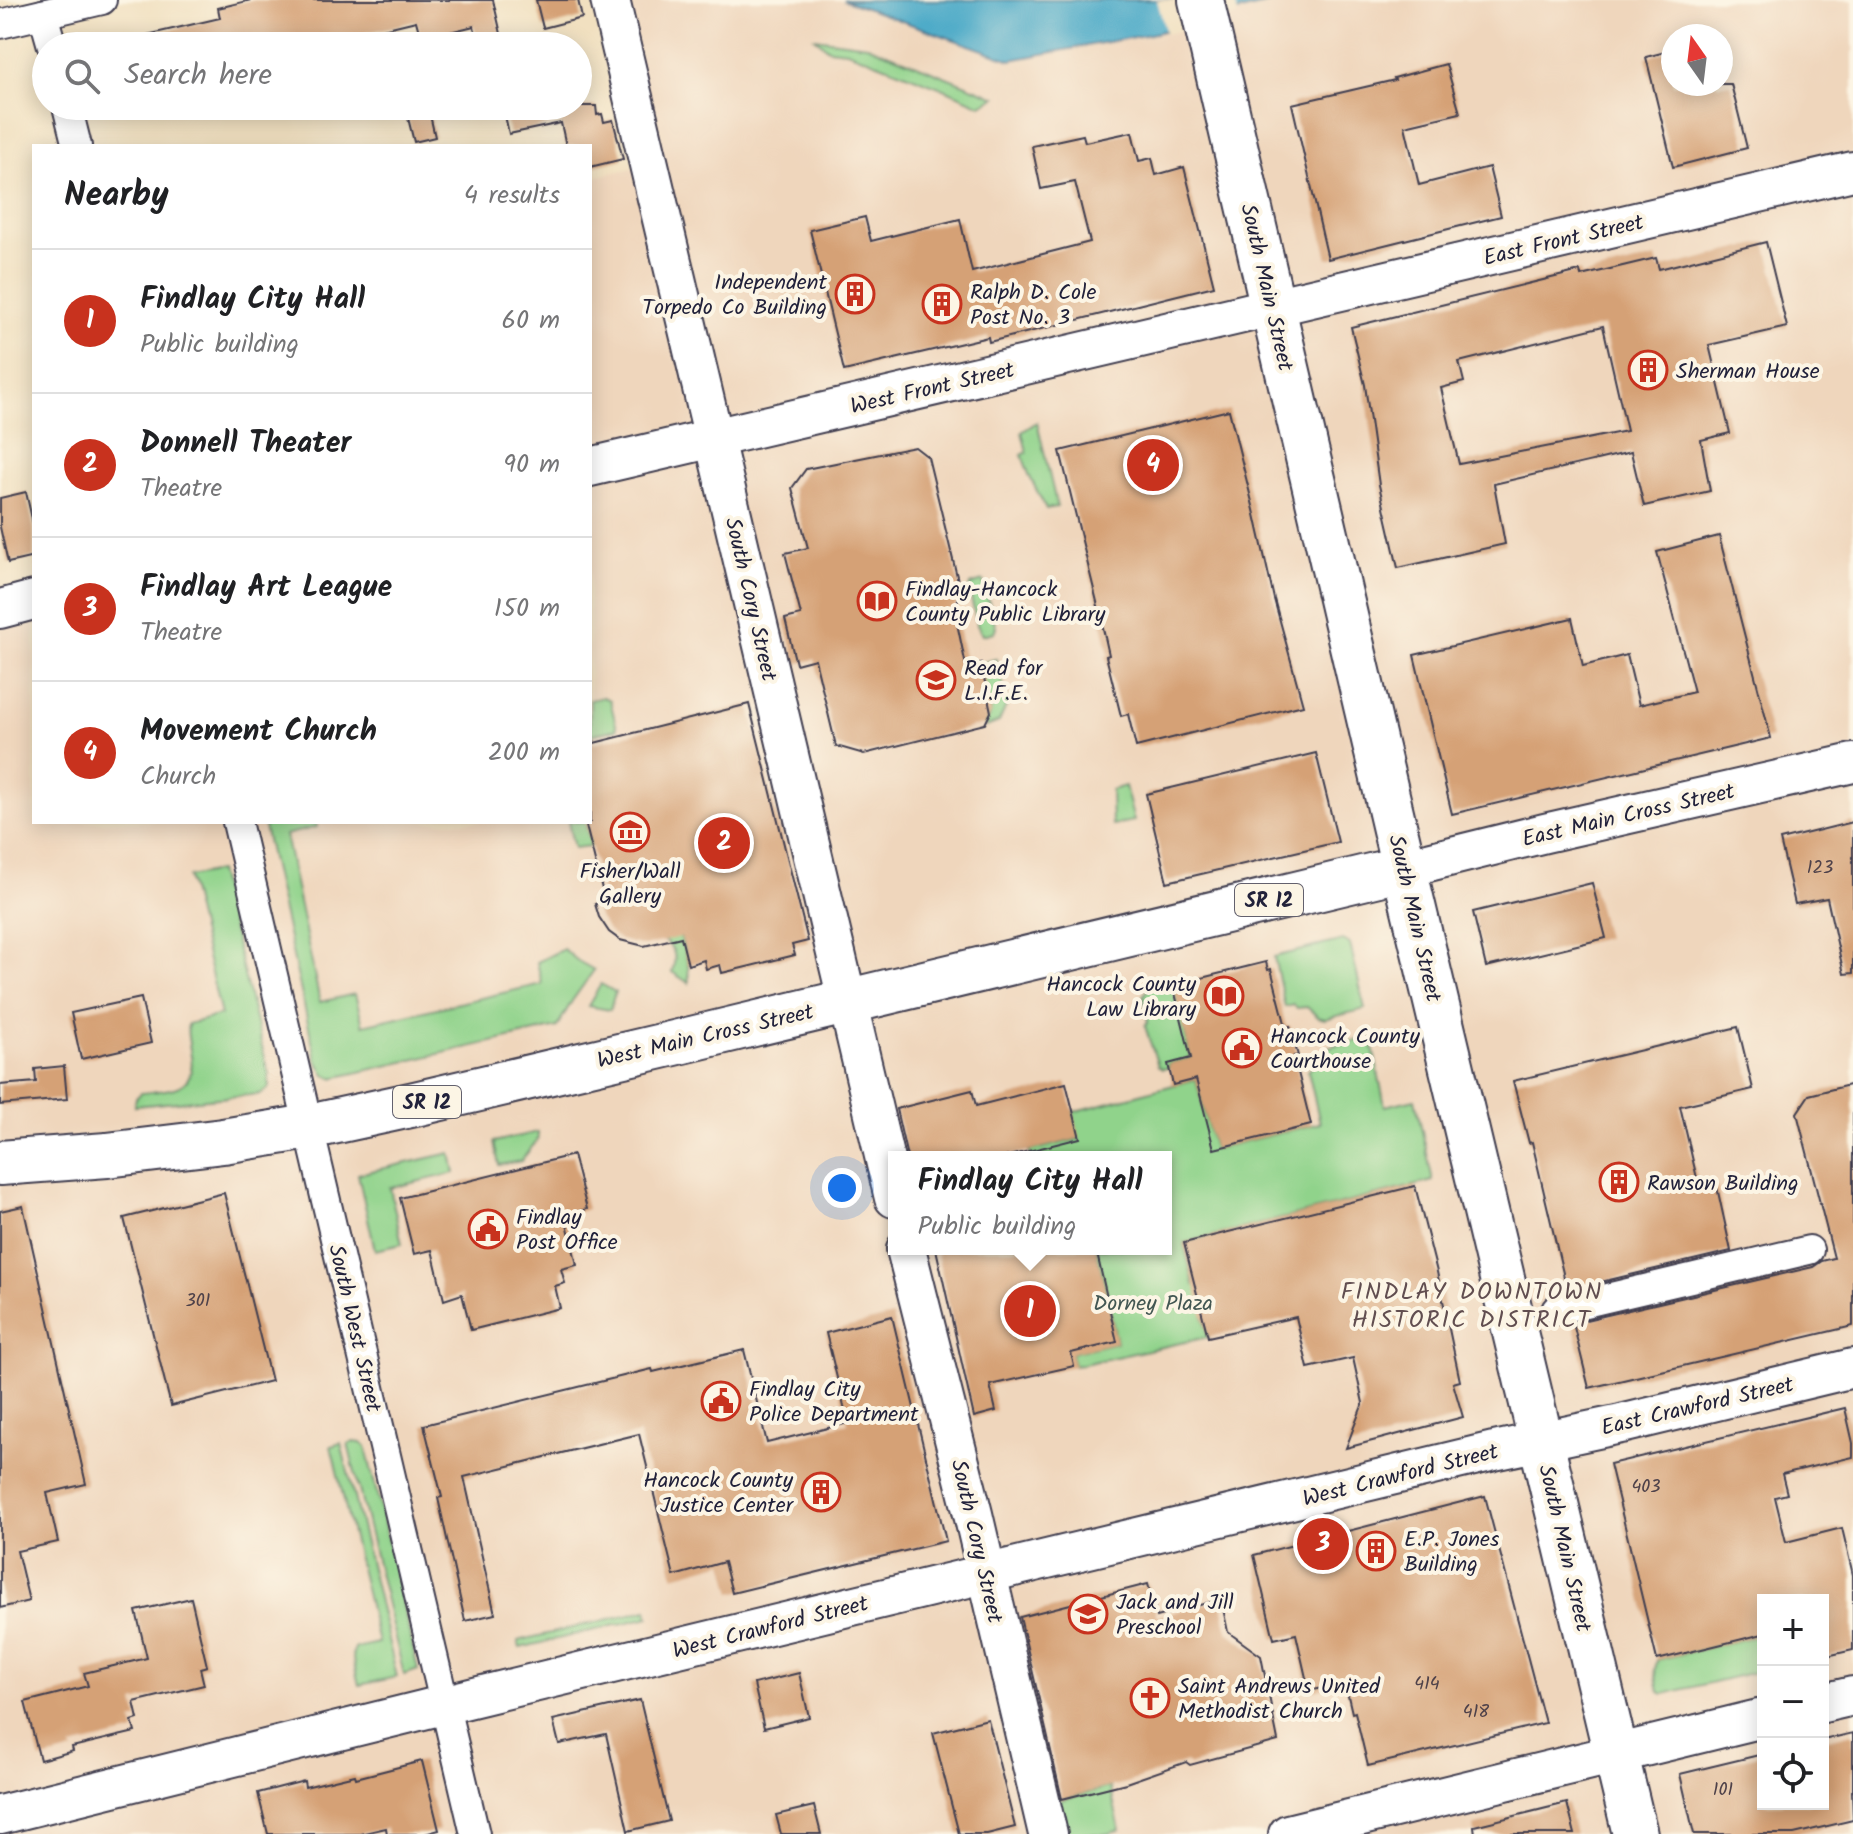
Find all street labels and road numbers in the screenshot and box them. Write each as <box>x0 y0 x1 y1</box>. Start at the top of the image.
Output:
street label: South Main Street <box>1229 200 1302 375</box>
street label: East Front Street <box>1480 206 1648 277</box>
street label: West Front Street <box>847 353 1019 425</box>
street label: South Cory Street <box>714 514 785 685</box>
street label: East Main Cross Street <box>1519 775 1739 858</box>
street label: South Main Street <box>1377 831 1450 1006</box>
road number: SR 12 <box>1235 884 1303 916</box>
street label: West Main Cross Street <box>594 995 818 1079</box>
road number: SR 12 <box>393 1086 461 1118</box>
street label: South West Street <box>317 1241 390 1416</box>
street label: East Crawford Street <box>1598 1368 1798 1447</box>
street label: West Crawford Street <box>1299 1435 1503 1518</box>
street label: South Cory Street <box>940 1456 1011 1627</box>
street label: South Main Street <box>1527 1461 1600 1636</box>
street label: West Crawford Street <box>669 1587 873 1670</box>

